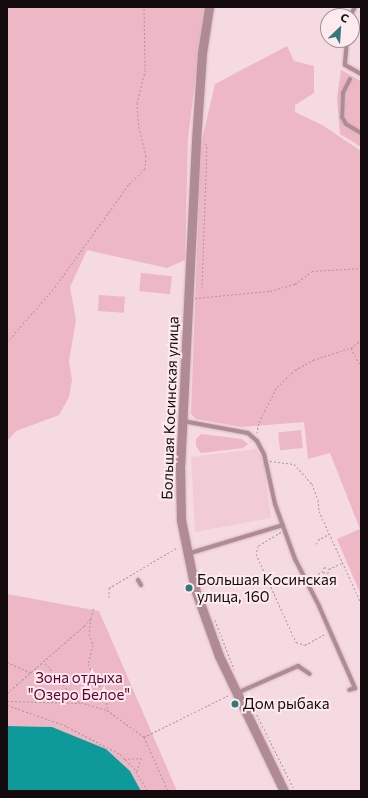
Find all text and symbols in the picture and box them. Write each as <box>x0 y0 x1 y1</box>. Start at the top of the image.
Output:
north arrow <box>320 8 360 48</box>
text: С <box>339 10 351 25</box>
street label: Большая Косинская улица <box>158 316 182 500</box>
place label: Большая Косинская улица, 160 <box>197 570 337 605</box>
marker: Большая Косинская улица, 160 <box>184 583 194 593</box>
park label: Зона отдыха "Озеро Белое" <box>28 668 130 703</box>
place label: Дом рыбака <box>243 695 330 713</box>
marker: Дом рыбака <box>230 699 240 709</box>

